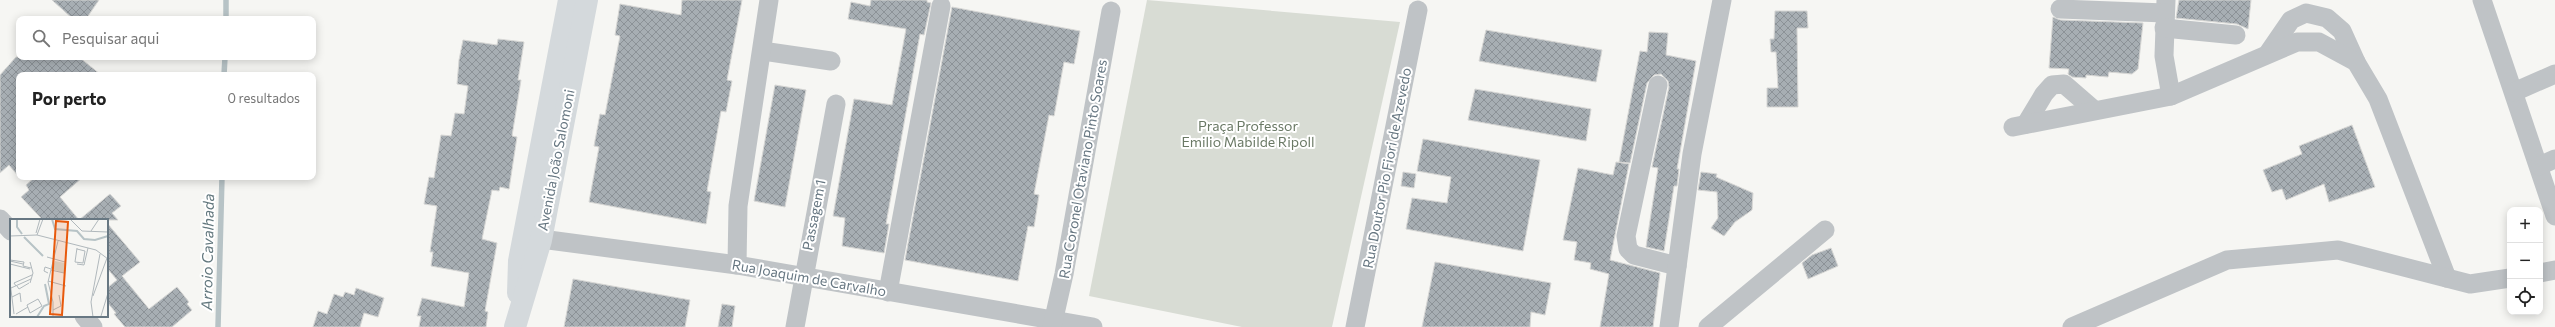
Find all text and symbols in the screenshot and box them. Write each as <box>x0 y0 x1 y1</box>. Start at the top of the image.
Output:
search box <box>16 16 316 60</box>
icon: search <box>30 27 52 49</box>
text: Pesquisar aqui <box>62 29 159 47</box>
street label: Rua Coronel Otaviano Pinto Soares <box>1055 58 1110 280</box>
street label: Rua Doutor Pio Fiori de Azevedo <box>1359 66 1414 270</box>
text: Por perto <box>32 88 107 109</box>
street label: Avenida João Salomoni <box>533 88 578 232</box>
text: 0 resultados <box>228 90 300 106</box>
park label: Praça Professor Emilio Mabilde Ripoll <box>1181 117 1315 150</box>
street label: Passagem 1 <box>798 178 829 252</box>
water label: Arroio Cavalhada <box>197 193 217 311</box>
map controls <box>2507 207 2543 315</box>
button: + <box>2507 207 2543 243</box>
inset map <box>10 219 108 317</box>
button: − <box>2507 243 2543 279</box>
street label: Rua Joaquim de Carvalho <box>731 256 888 299</box>
button: locate <box>2507 279 2543 315</box>

